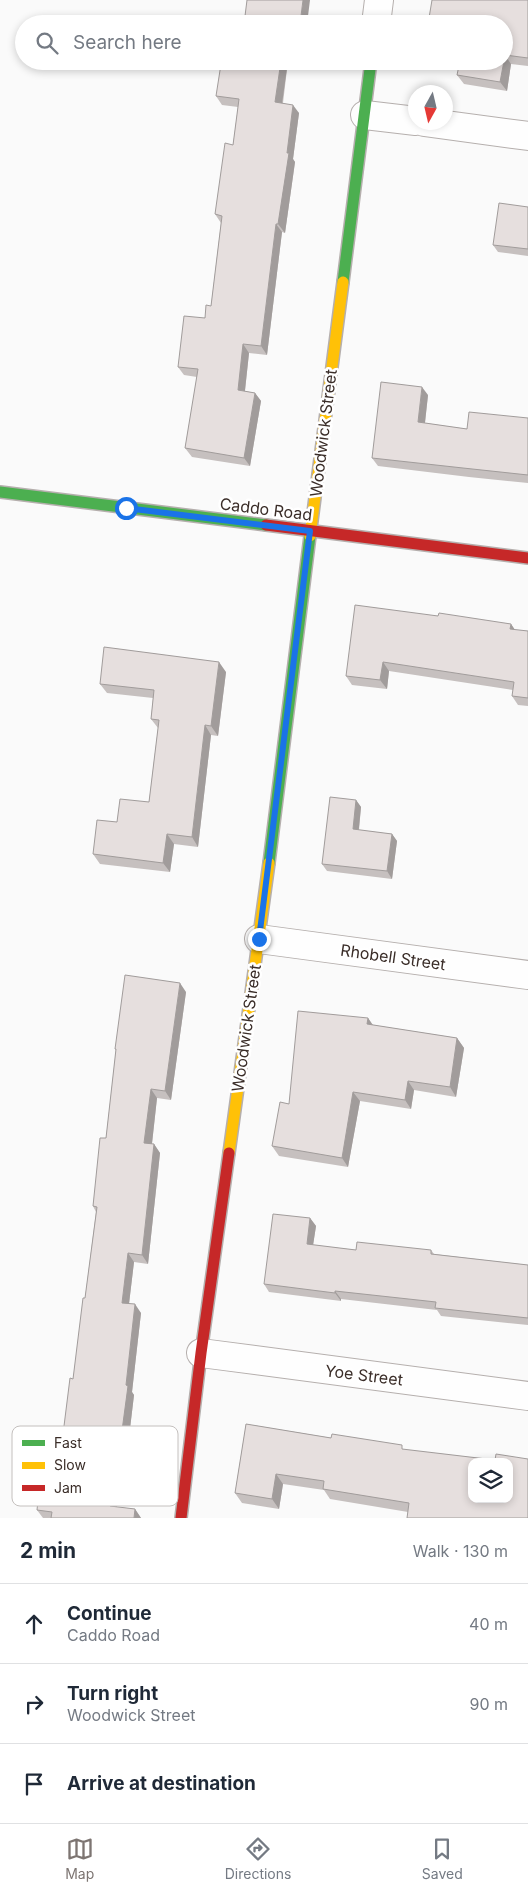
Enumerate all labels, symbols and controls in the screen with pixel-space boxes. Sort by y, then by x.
search box [15,15,513,70]
icon: search [33,29,61,57]
text: Search here [73,31,182,54]
north arrow [408,85,453,130]
street label: Woodwick Street [305,368,341,498]
street label: Caddo Road [219,493,313,525]
route start [115,497,138,520]
route end [248,928,271,951]
street label: Rhobell Street [339,940,447,974]
street label: Woodwick Street [227,963,265,1093]
street label: Yoe Street [324,1360,404,1390]
legend [12,1426,178,1506]
text: Fast [54,1434,82,1451]
text: Slow [54,1456,86,1473]
map controls [468,1458,513,1503]
button: layers [468,1458,513,1503]
text: Jam [54,1479,82,1496]
text: 2 min [20,1538,76,1563]
text: Walk · 130 m [413,1541,508,1561]
text: Continue [67,1602,152,1625]
icon: ahead [20,1610,48,1638]
text: 40 m [469,1614,508,1634]
text: Caddo Road [67,1625,160,1645]
text: Turn right [67,1682,158,1705]
icon: right [20,1690,48,1718]
text: 90 m [469,1694,508,1714]
text: Woodwick Street [67,1705,195,1725]
icon: arrive [20,1770,48,1798]
text: Arrive at destination [67,1772,256,1795]
tab: Map [65,1835,94,1882]
tab: Directions [225,1835,291,1882]
tab: Saved [422,1835,463,1882]

